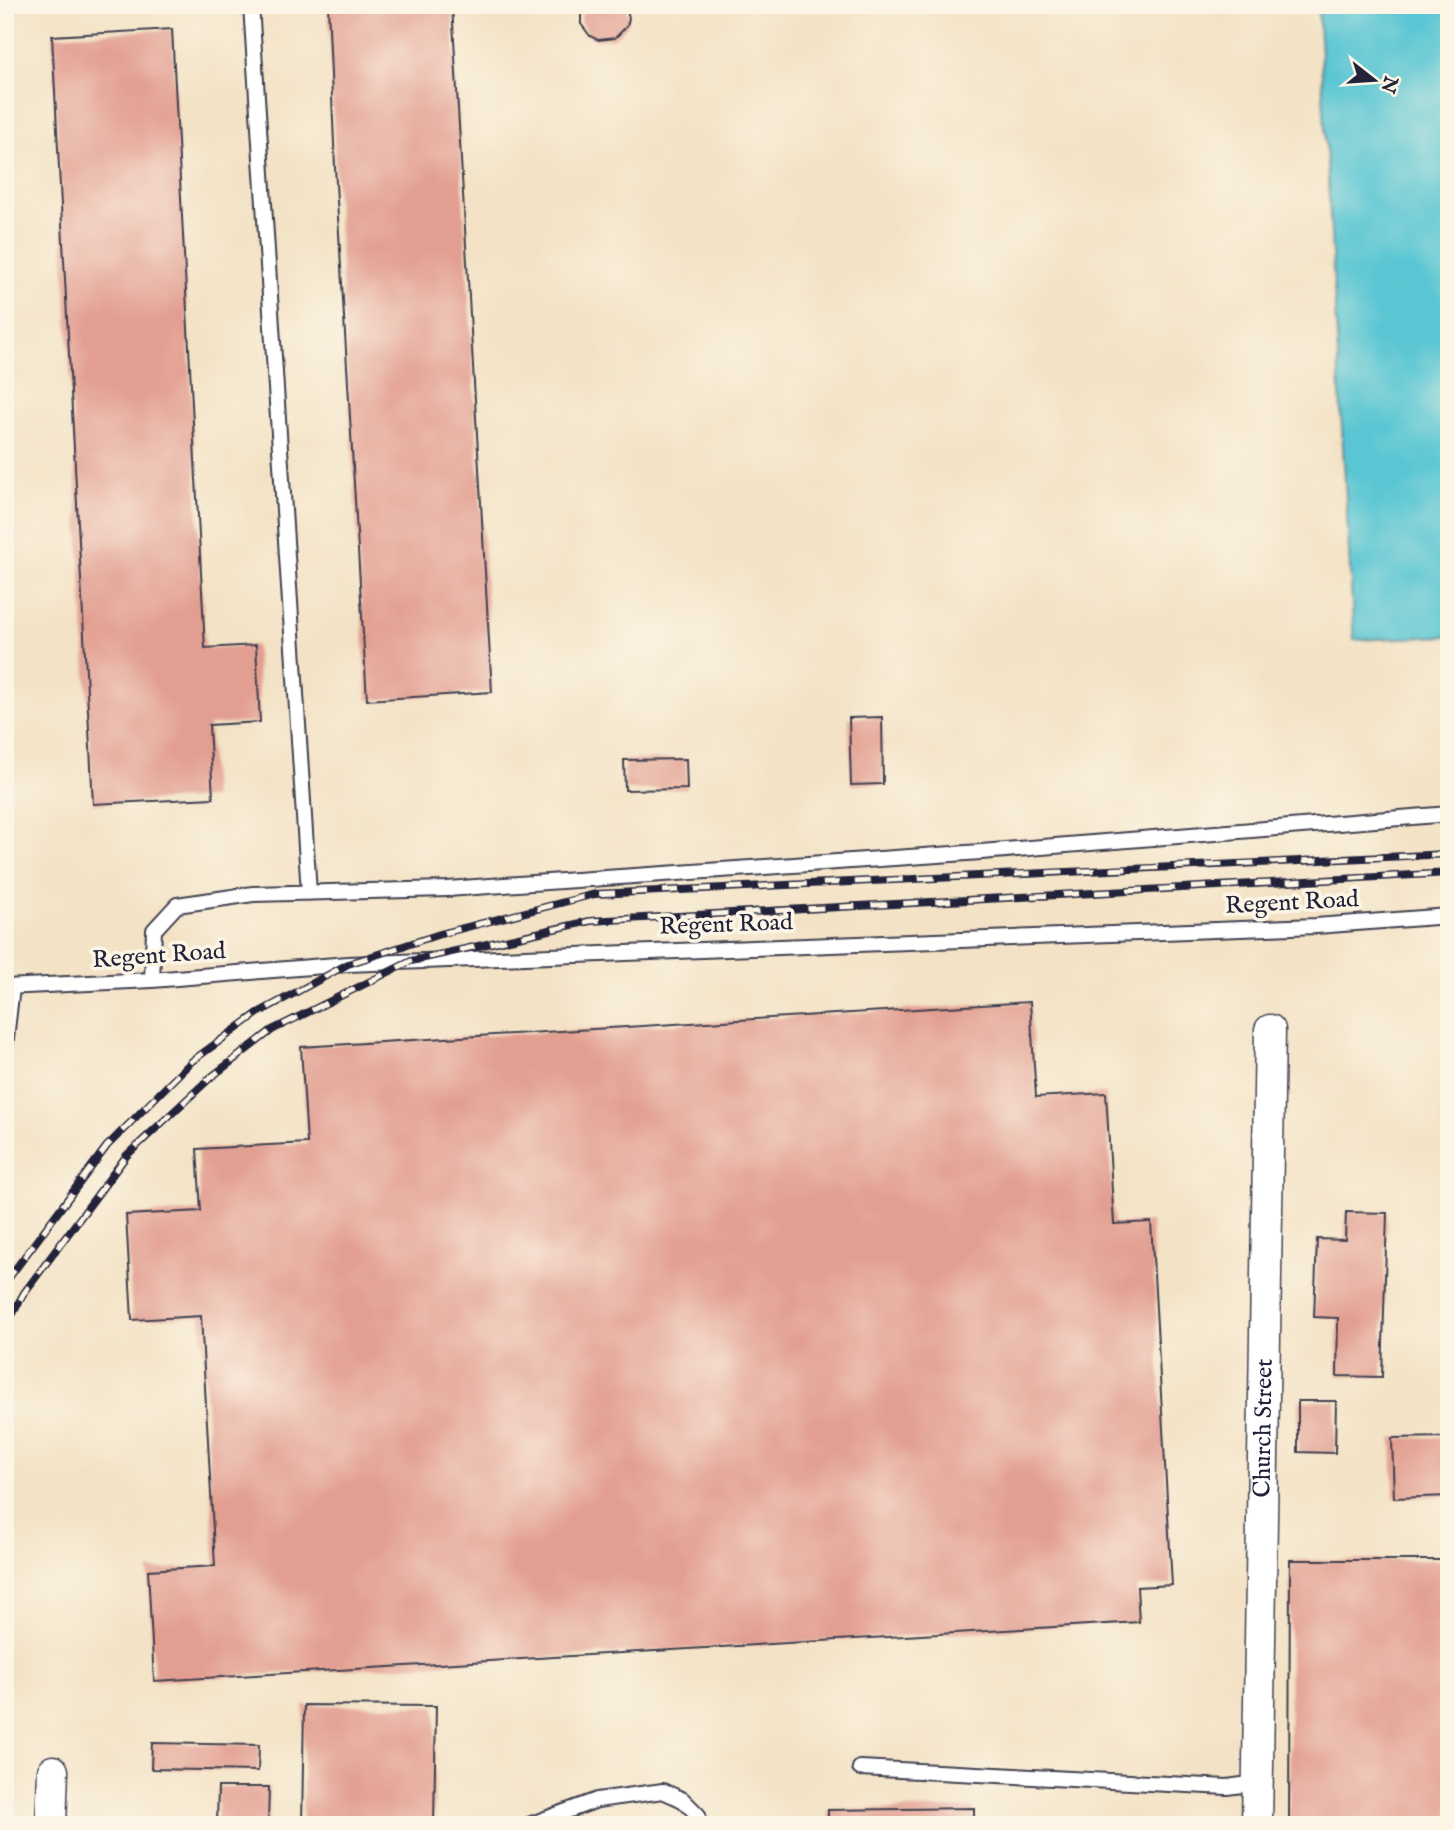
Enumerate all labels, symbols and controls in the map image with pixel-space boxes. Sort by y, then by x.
north arrow [1338,46,1408,116]
text: N [1374,72,1403,96]
street label: Regent Road [1224,884,1360,922]
street label: Regent Road [659,907,794,943]
street label: Regent Road [91,936,227,976]
street label: Church Street [1247,1358,1280,1498]

